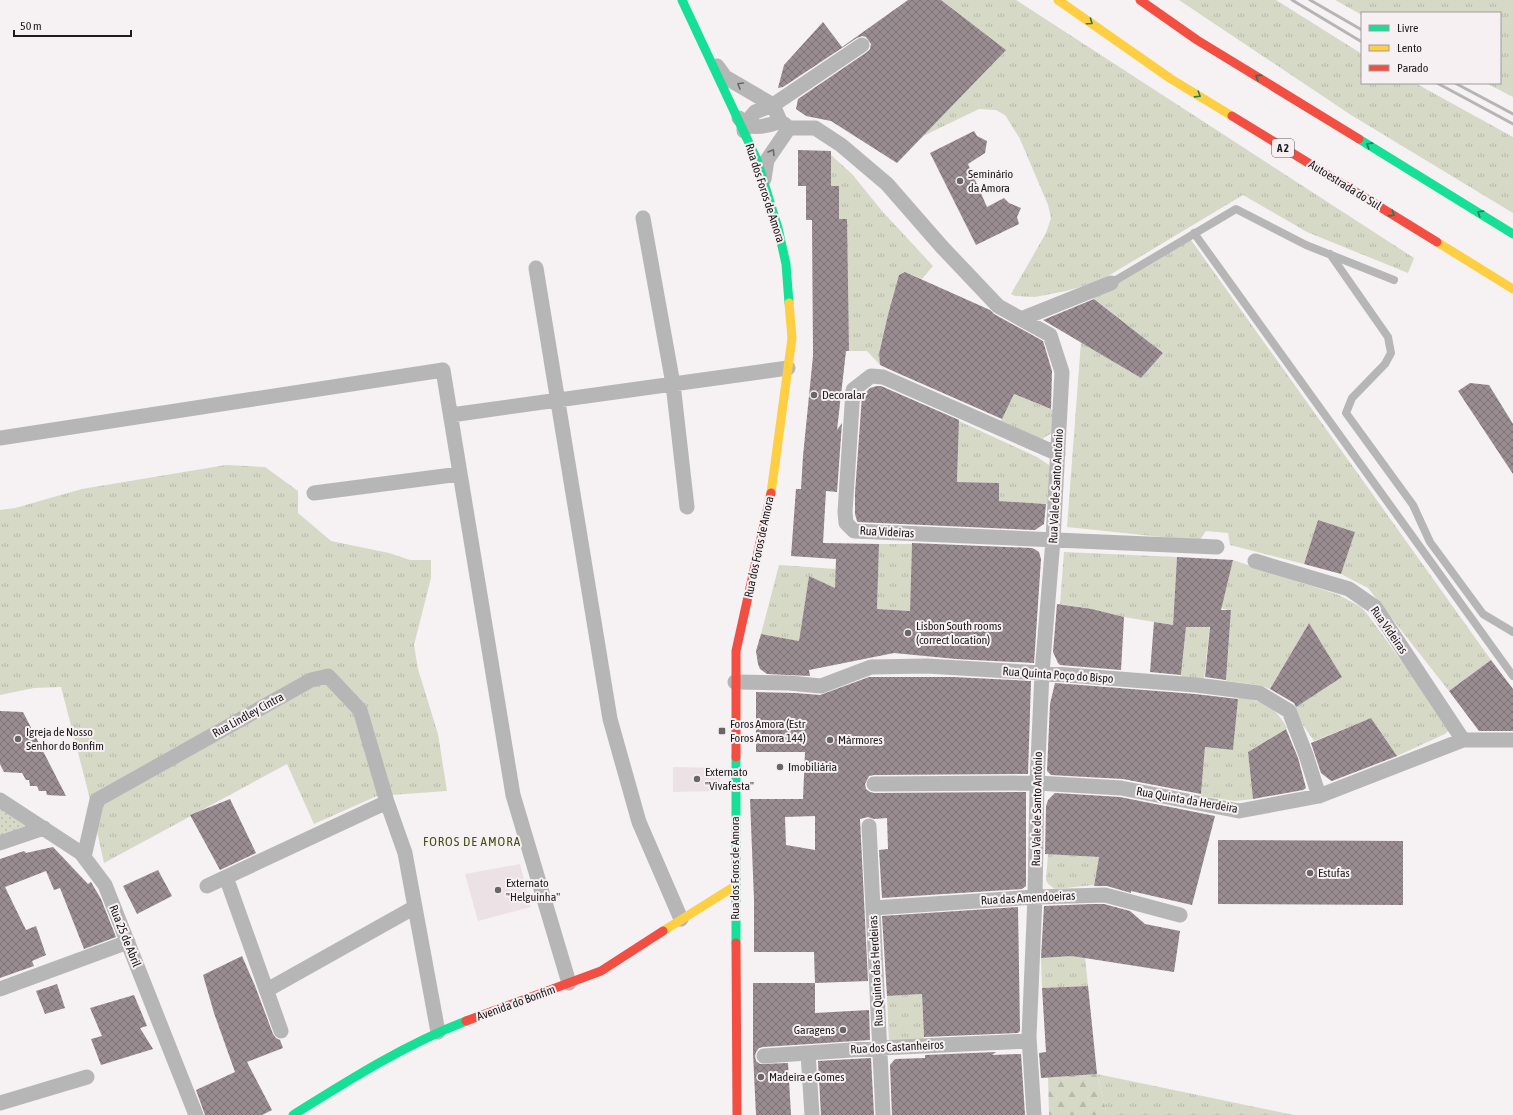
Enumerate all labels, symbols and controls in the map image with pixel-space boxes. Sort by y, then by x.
scale bar [14,12,131,38]
legend [1361,12,1501,84]
one-way arrow [1086,17,1093,25]
text: 50 m [20,19,42,33]
text: Livre [1397,21,1418,35]
text: Lento [1397,41,1422,55]
text: Parado [1397,61,1429,75]
one-way arrow [1255,75,1262,82]
one-way arrow [737,83,744,90]
one-way arrow [1194,90,1201,98]
road number: A 2 [1272,139,1294,157]
street label: Rua dos Foros de Amora [742,142,788,244]
one-way arrow [1366,143,1373,150]
one-way arrow [767,149,775,156]
street label: Autoestrada do Sul [1306,157,1384,213]
place label: Seminário da Amora [968,167,1014,195]
marker: Seminário da Amora [955,176,965,186]
one-way arrow [1388,210,1395,217]
one-way arrow [1477,211,1484,218]
place label: Decoralar [822,388,866,402]
marker: Decoralar [809,390,819,400]
street label: Rua Vale de Santo António [1046,428,1066,544]
street label: Rua dos Foros de Amora [741,495,777,599]
street label: Rua Videiras [859,524,915,540]
street label: Rua Videiras [1368,604,1410,656]
place label: Lisbon South rooms (correct location) [916,619,1002,647]
marker: Lisbon South rooms (correct location) [903,628,913,638]
street label: Rua Quinta Poço do Bispo [1002,664,1114,686]
street label: Rua Lindley Cintra [210,690,286,740]
place label: Foros Amora (Estr Foros Amora 144) [730,717,806,745]
place label: Igreja de Nosso Senhor do Bonfim [26,725,104,753]
marker: Foros Amora (Estr Foros Amora 144) [717,726,727,736]
place label: Mármores [838,733,883,747]
marker: Igreja de Nosso Senhor do Bonfim [13,734,23,744]
marker: Mármores [825,735,835,745]
street label: Rua Vale de Santo António [1029,751,1045,867]
place label: Imobiliária [788,760,837,774]
marker: Imobiliária [775,762,785,772]
place label: Externato "Vivafesta" [705,765,754,793]
marker: Externato "Vivafesta" [692,774,702,784]
street label: Rua Quinta da Herdeira [1135,784,1239,816]
street label: Rua dos Foros de Amora [728,816,742,920]
district label: FOROS DE AMORA [423,834,521,849]
place label: Estufas [1318,866,1350,880]
marker: Estufas [1305,868,1315,878]
place label: Externato "Helguinha" [506,876,560,904]
marker: Externato "Helguinha" [493,885,503,895]
street label: Rua das Amendoeiras [980,889,1076,907]
street label: Rua 25 de Abril [106,903,144,970]
street label: Rua Quinta das Herdeiras [866,915,886,1027]
street label: Avenida do Bonfim [475,982,557,1024]
place label: Garagens [794,1023,835,1037]
marker: Garagens [838,1025,848,1035]
street label: Rua dos Castanheiros [850,1038,944,1056]
place label: Madeira e Gomes [769,1070,844,1084]
marker: Madeira e Gomes [756,1072,766,1082]

